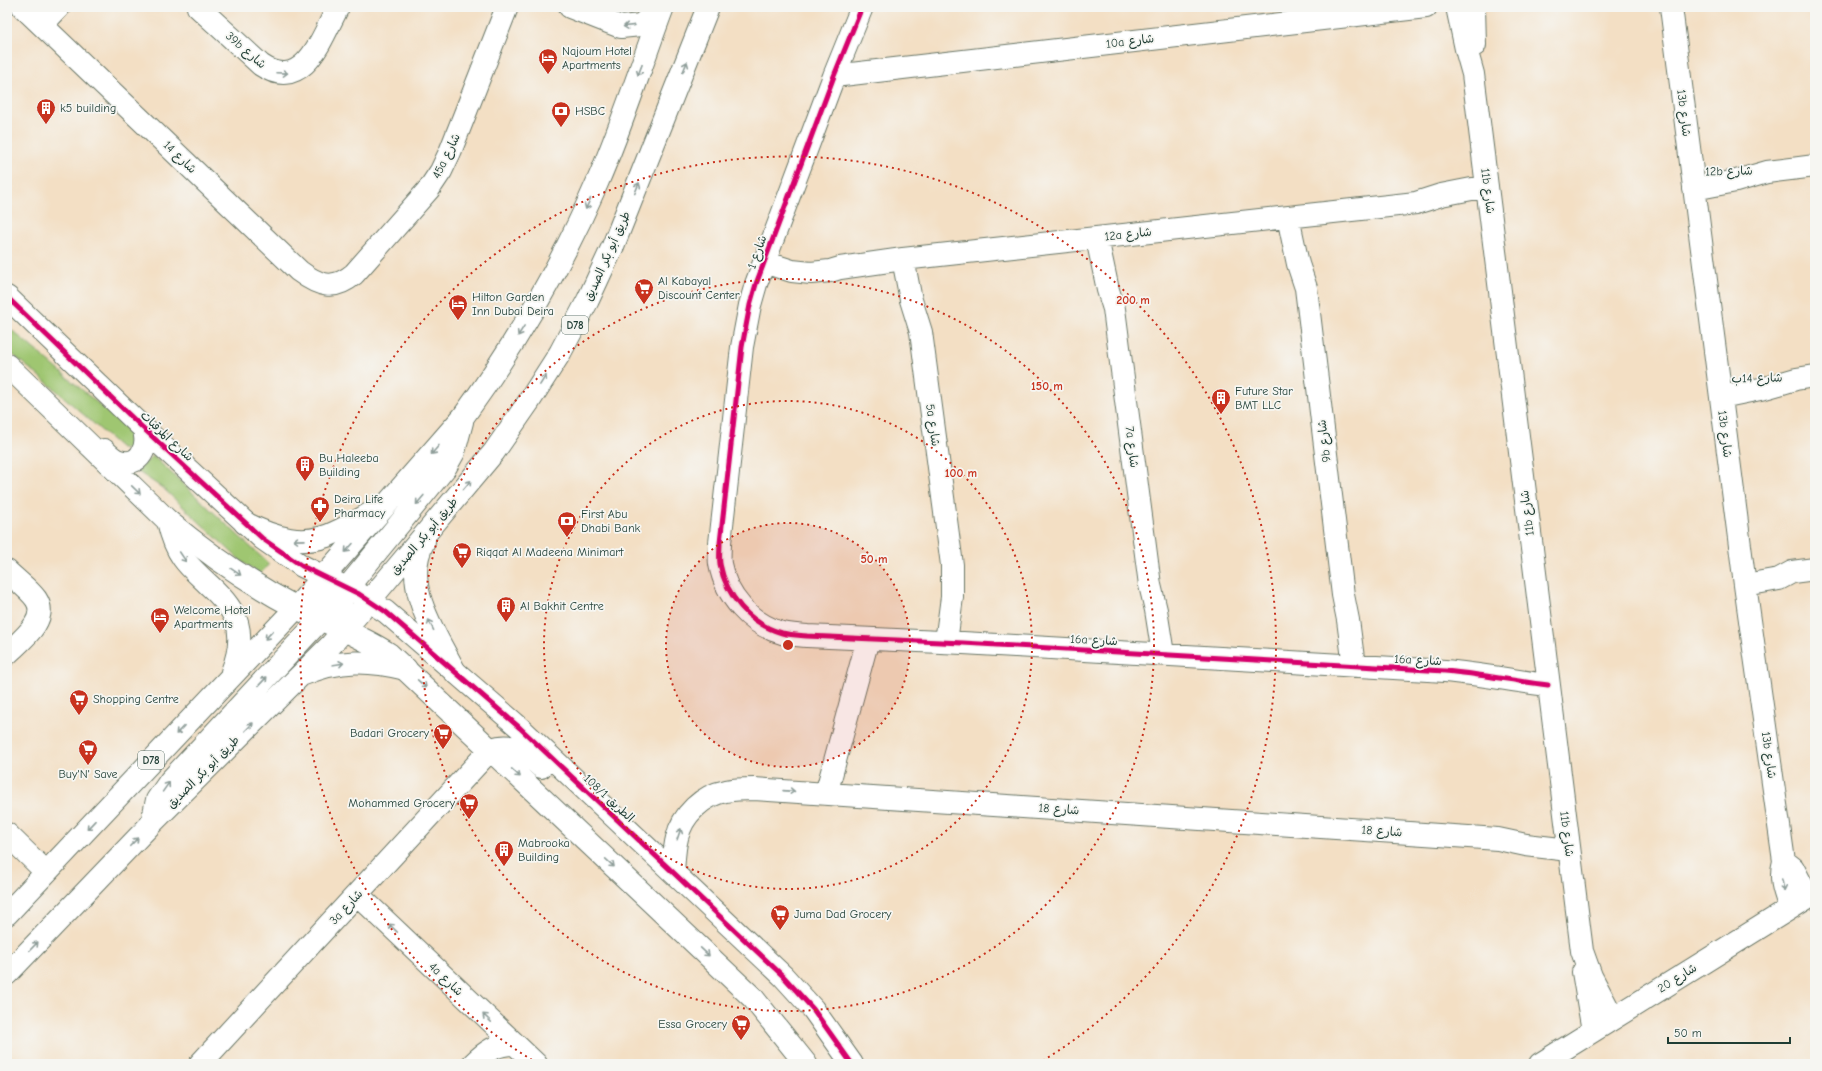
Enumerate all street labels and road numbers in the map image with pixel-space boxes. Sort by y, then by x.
street label: 39b شارع [222,29,269,73]
street label: 10a شارع [1105,31,1155,53]
street label: 13b شارع [1672,89,1694,138]
street label: 45a شارع [429,131,465,182]
street label: شارع 14 [159,138,199,178]
street label: 12b شارع [1705,164,1753,180]
street label: 11b شارع [1476,167,1498,215]
street label: طريق أبو بكر الصديق [581,209,634,303]
street label: 12a شارع [1104,225,1152,245]
street label: شارع 1 [744,233,771,271]
road number: D78 [562,316,588,334]
street label: شارع 14ب [1731,371,1783,387]
street label: 5a شارع [921,403,943,447]
street label: شارع المرقبات [136,408,196,465]
street label: 13b شارع [1713,410,1735,459]
street label: 9b شارع [1314,419,1336,463]
street label: 7a شارع [1121,425,1141,469]
street label: 11b شارع [1517,489,1539,537]
street label: طريق أبو بكر الصديق [388,494,461,578]
street label: 16a شارع [1070,632,1118,650]
street label: 16a شارع [1394,652,1442,670]
street label: 13b شارع [1757,731,1779,780]
street label: طريق أبو بكر الصديق [164,733,243,812]
road number: D78 [138,751,164,769]
street label: 108/1 الطريق [581,771,637,825]
street label: شارع 18 [1038,801,1080,819]
street label: 11b شارع [1555,810,1577,858]
street label: شارع 18 [1361,823,1403,841]
street label: 3a شارع [326,887,367,929]
street label: 4a شارع [425,959,466,1000]
street label: شارع 20 [1655,961,1700,997]

